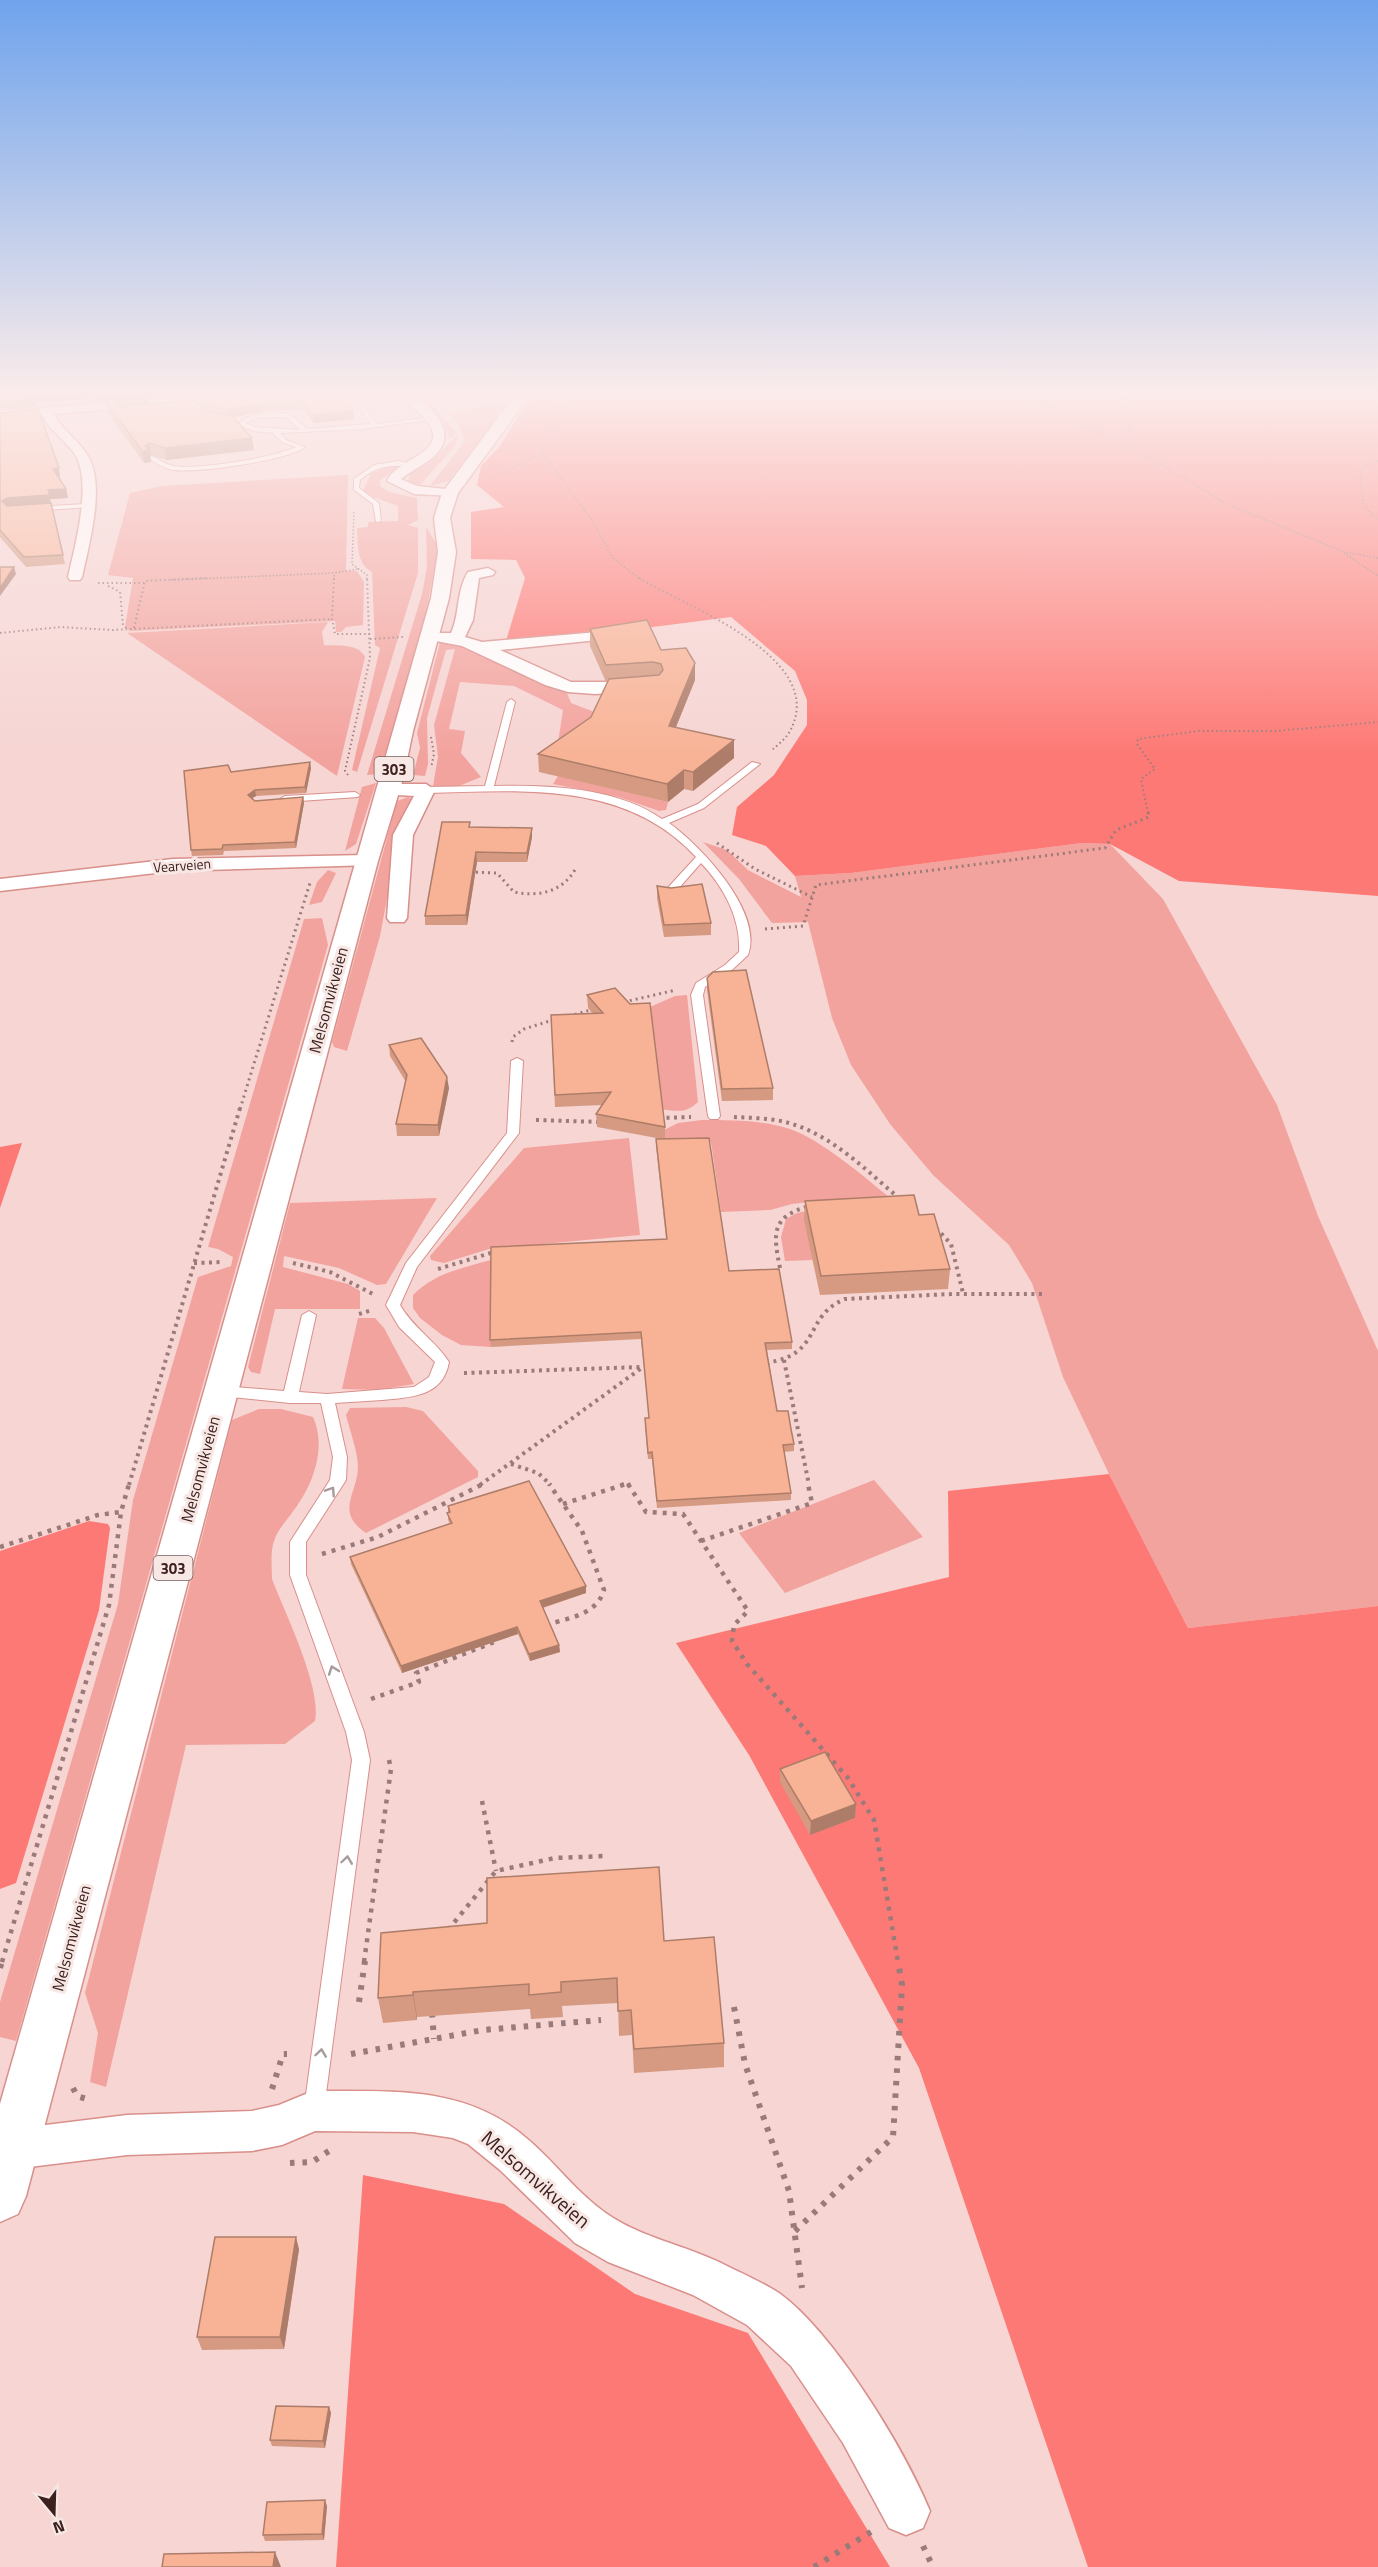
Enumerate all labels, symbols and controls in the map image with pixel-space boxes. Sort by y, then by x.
road number: 303 [374,757,414,781]
street label: Vearveien [152,853,212,877]
street label: Melsomvikveien [302,944,354,1056]
street label: Melsomvikveien [174,1413,226,1525]
one-way arrow [323,1487,335,1497]
road number: 303 [154,1556,192,1580]
one-way arrow [328,1665,340,1676]
one-way arrow [341,1855,353,1864]
street label: Melsomvikveien [45,1882,97,1994]
one-way arrow [314,2049,327,2058]
street label: Melsomvikveien [474,2123,598,2235]
north arrow [24,2483,84,2543]
text: N [50,2514,68,2540]

